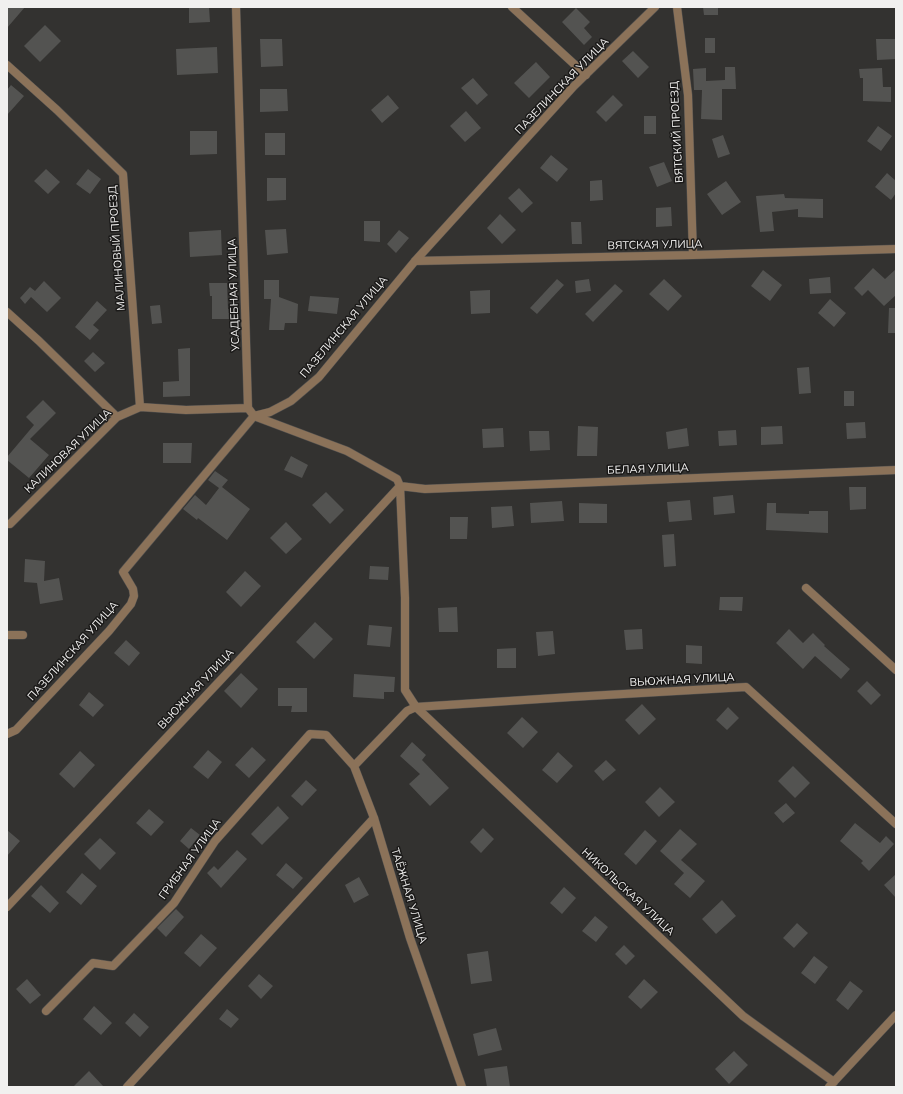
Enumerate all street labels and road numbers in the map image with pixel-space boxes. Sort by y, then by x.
street label: ПАЗЕЛИНСКАЯ УЛИЦА [512,35,612,137]
street label: ВЯТСКИЙ ПРОЕЗД [668,81,686,183]
street label: МАЛИНОВЫЙ ПРОЕЗД [106,185,128,311]
street label: УСАДЕБНАЯ УЛИЦА [225,238,243,352]
street label: ВЯТСКАЯ УЛИЦА [607,238,703,252]
street label: ПАЗЕЛИНСКАЯ УЛИЦА [297,273,391,381]
street label: КАЛИНОВАЯ УЛИЦА [22,406,114,496]
street label: БЕЛАЯ УЛИЦА [607,461,689,477]
street label: ПАЗЕЛИНСКАЯ УЛИЦА [25,599,121,703]
street label: ВЬЮЖНАЯ УЛИЦА [155,646,237,732]
street label: ВЬЮЖНАЯ УЛИЦА [629,671,735,689]
street label: ГРИБНАЯ УЛИЦА [156,816,224,902]
street label: НИКОЛЬСКАЯ УЛИЦА [579,846,677,938]
street label: ТАЁЖНАЯ УЛИЦА [388,847,430,945]

